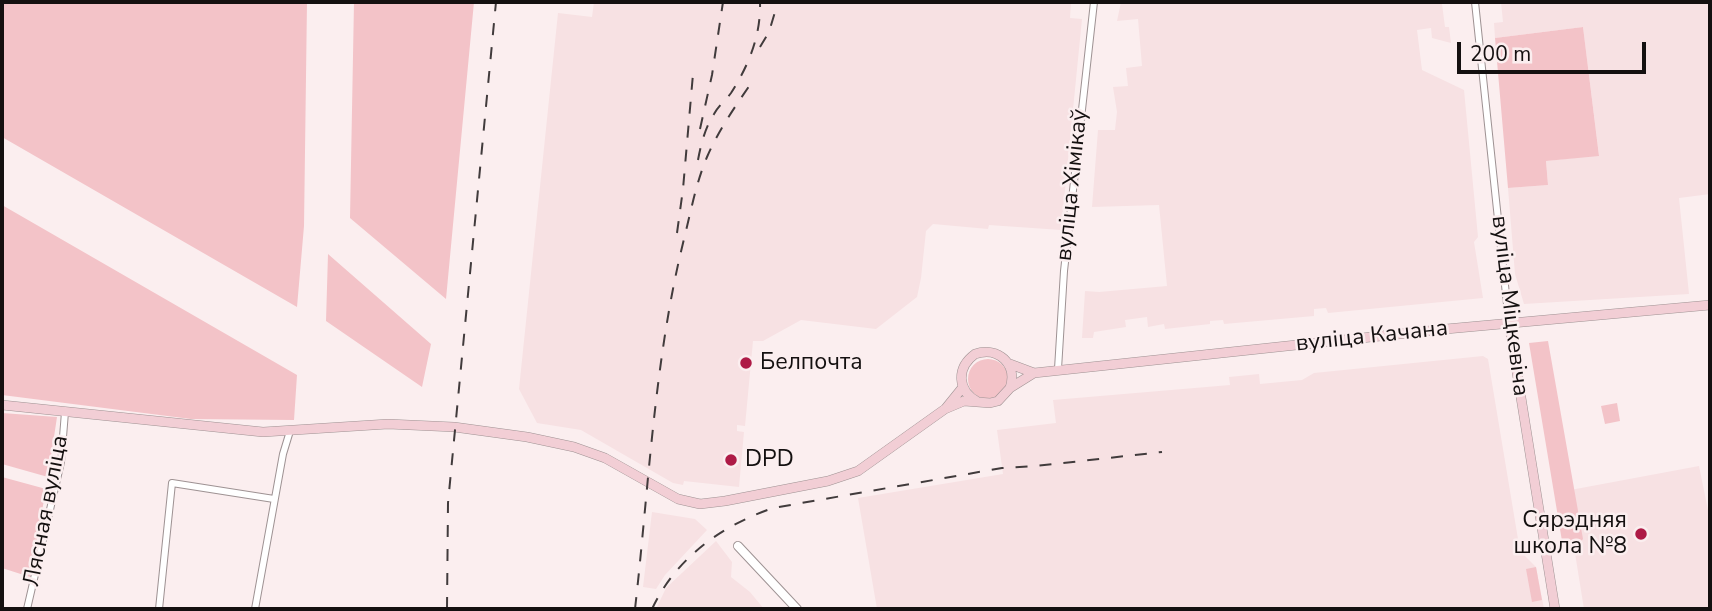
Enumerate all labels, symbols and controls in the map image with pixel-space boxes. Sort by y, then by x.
scale bar [1460,28,1649,72]
text: 200 m [1470,40,1531,68]
street label: вуліца Хімікаў [1051,108,1095,262]
street label: вуліца Міцкевіча [1484,214,1534,398]
street label: вуліца Качана [1295,315,1449,359]
place label: Белпочта [760,349,863,377]
marker: Белпочта [738,355,754,371]
street label: Лясная вуліца [19,433,75,589]
place label: DPD [745,446,794,474]
marker: DPD [723,452,739,468]
place label: Сярэдняя школа №8 [1514,507,1627,561]
marker: Сярэдняя школа №8 [1633,526,1649,542]

